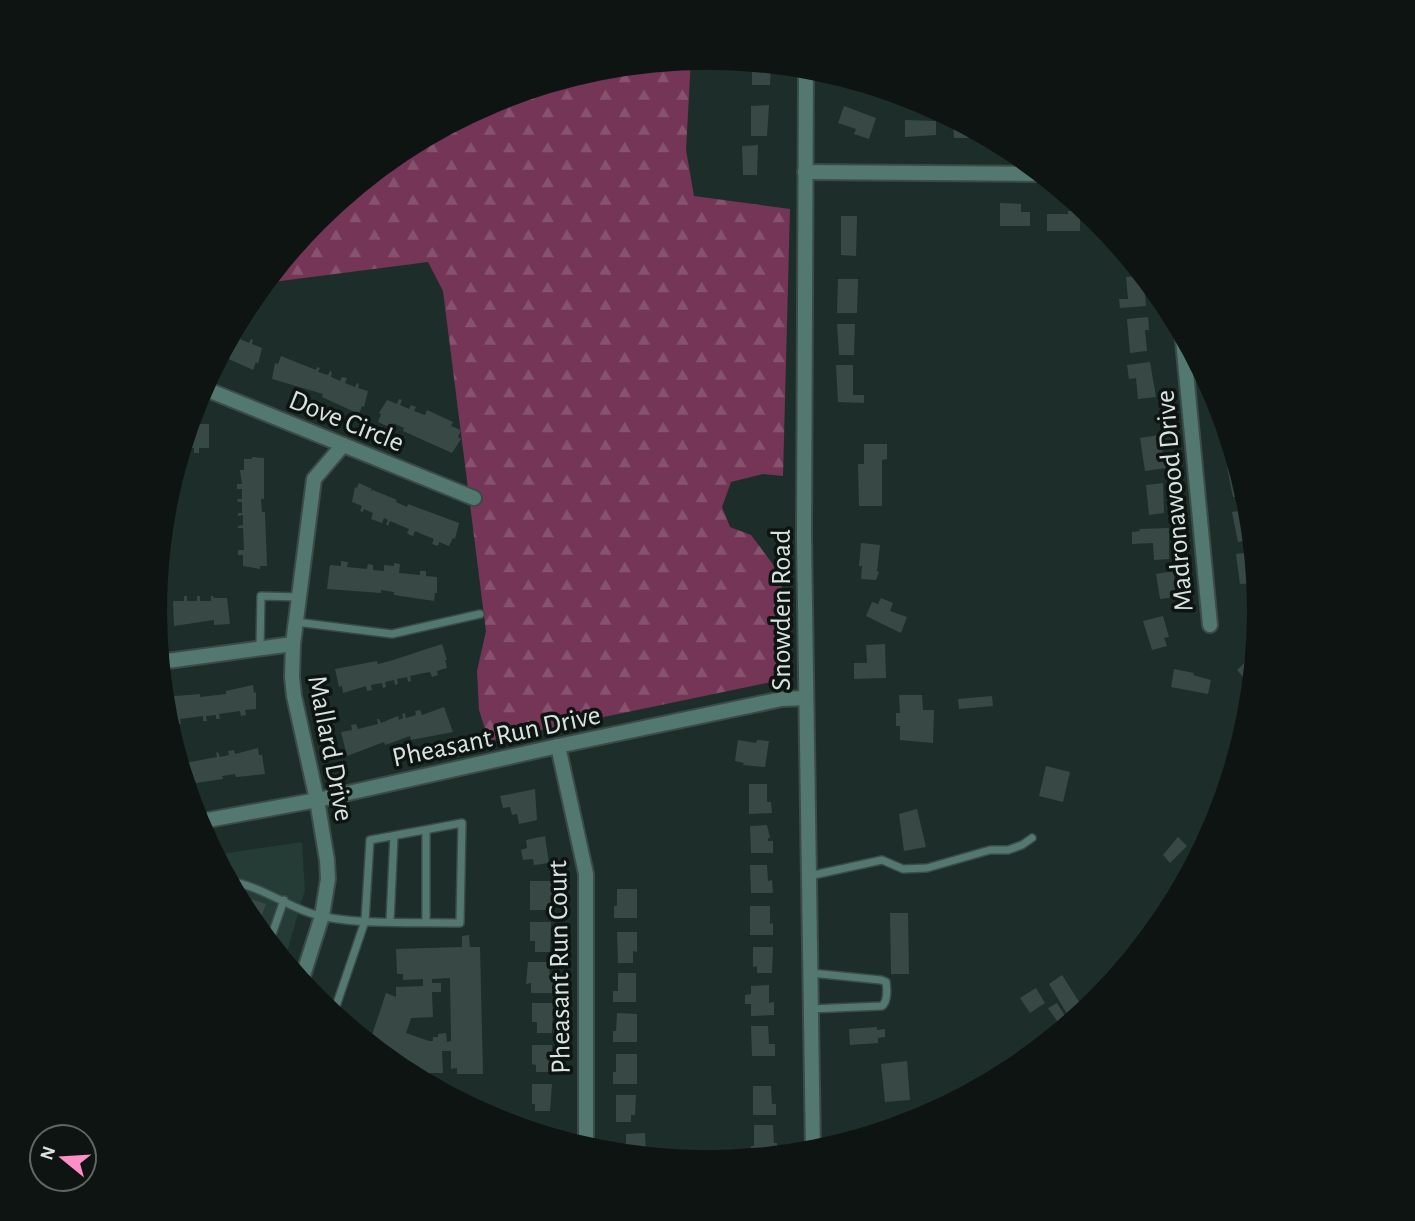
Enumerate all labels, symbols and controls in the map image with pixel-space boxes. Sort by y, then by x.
street label: Dove Circle [285,386,408,458]
street label: Madronawood Drive [1151,389,1199,613]
street label: Snowden Road [768,529,796,691]
street label: Mallard Drive [302,673,358,824]
street label: Pheasant Run Drive [390,701,603,773]
street label: Pheasant Run Court [544,860,576,1074]
north arrow [28,1123,98,1193]
text: N [37,1144,59,1162]

